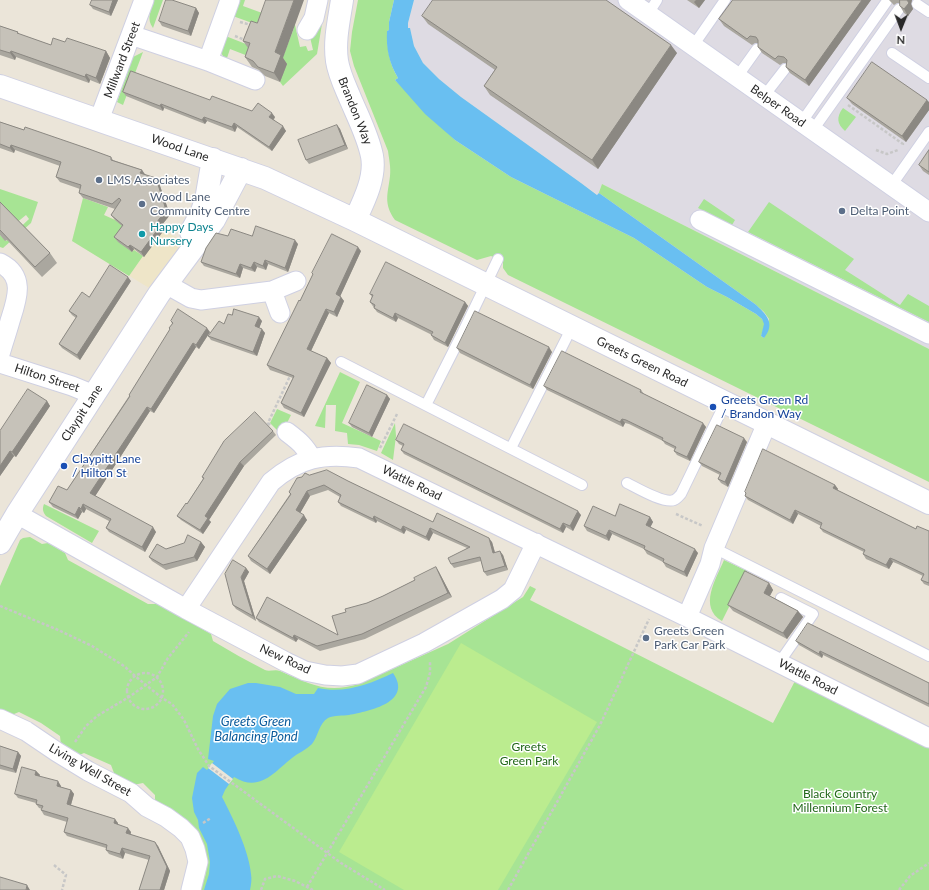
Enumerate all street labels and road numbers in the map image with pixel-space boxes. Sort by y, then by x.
street label: Millward Street [101,20,143,100]
street label: Brandon Way [335,75,375,147]
street label: Belper Road [748,82,808,130]
street label: Wood Lane [149,131,211,165]
street label: Greets Green Road [594,334,690,390]
street label: Hilton Street [13,361,81,395]
street label: Claypit Lane [58,382,106,444]
street label: Wattle Road [380,462,444,504]
street label: New Road [257,641,313,677]
street label: Wattle Road [776,656,840,698]
street label: Living Well Street [46,741,134,799]

